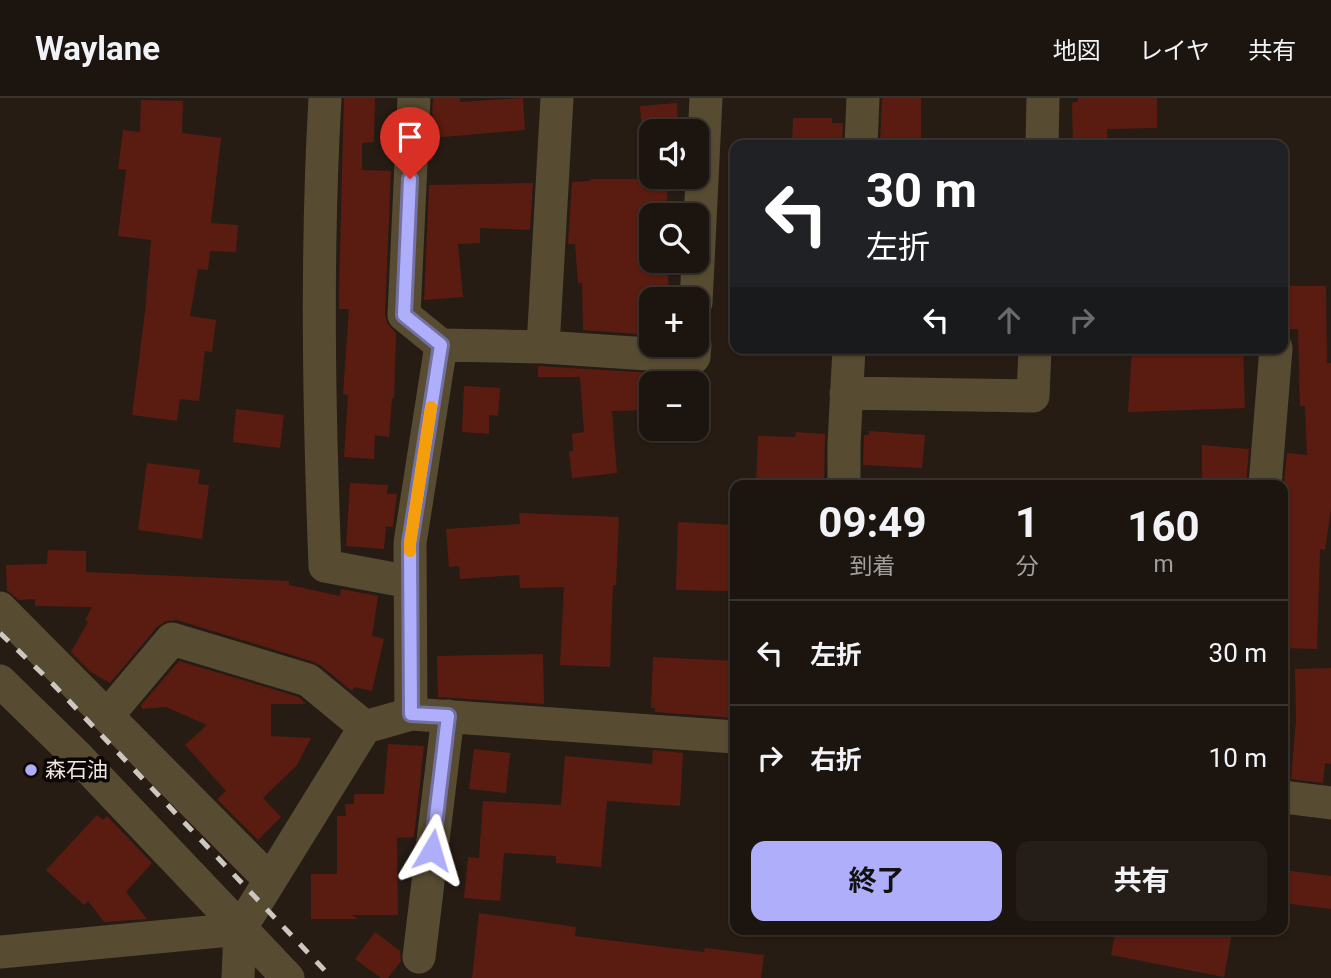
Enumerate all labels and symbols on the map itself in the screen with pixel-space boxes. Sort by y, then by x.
pin [380,107,440,179]
place label: 森石油 [45,758,108,782]
marker: 森石油 [23,762,39,778]
position arrow [395,813,469,887]

